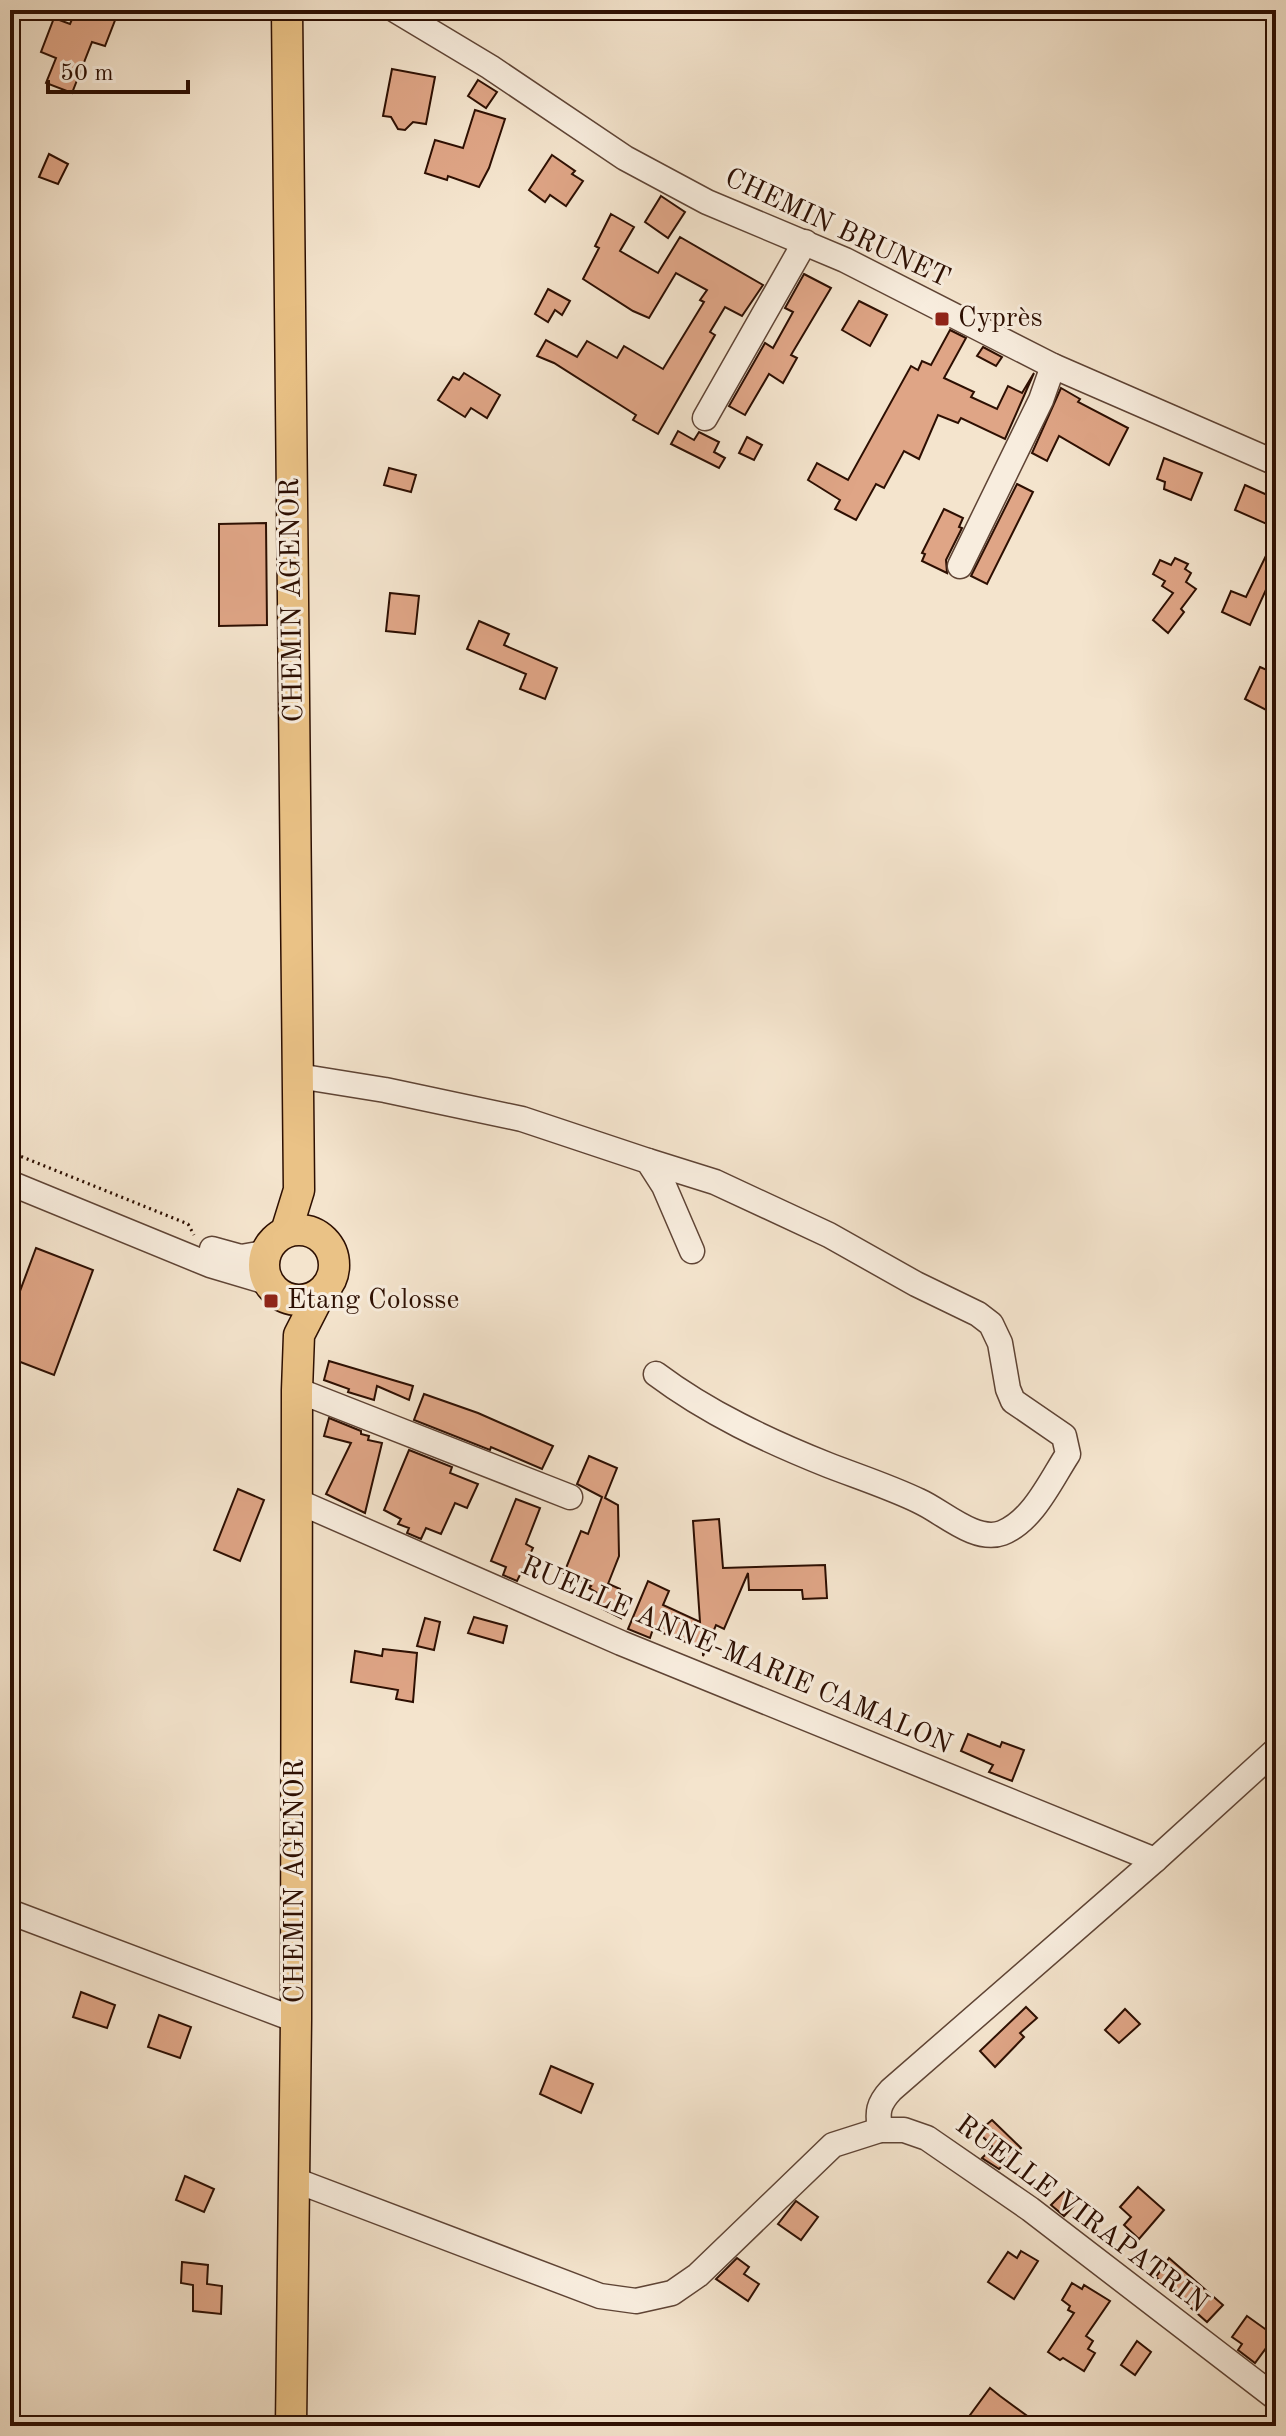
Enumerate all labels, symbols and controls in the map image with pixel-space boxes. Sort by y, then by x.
scale bar [48,44,188,94]
text: 50 m [60,62,114,86]
street label: CHEMIN BRUNET [720,165,954,293]
place label: Cyprès [958,305,1043,333]
marker: Cyprès [933,310,951,328]
street label: CHEMIN AGENOR [277,477,309,723]
place label: Etang Colosse [287,1287,459,1315]
marker: Etang Colosse [262,1292,280,1310]
street label: RUELLE ANNE-MARIE CAMALON [516,1552,956,1760]
street label: CHEMIN AGENOR [282,1759,310,2003]
street label: RUELLE VIRAPATRIN [950,2111,1212,2319]

